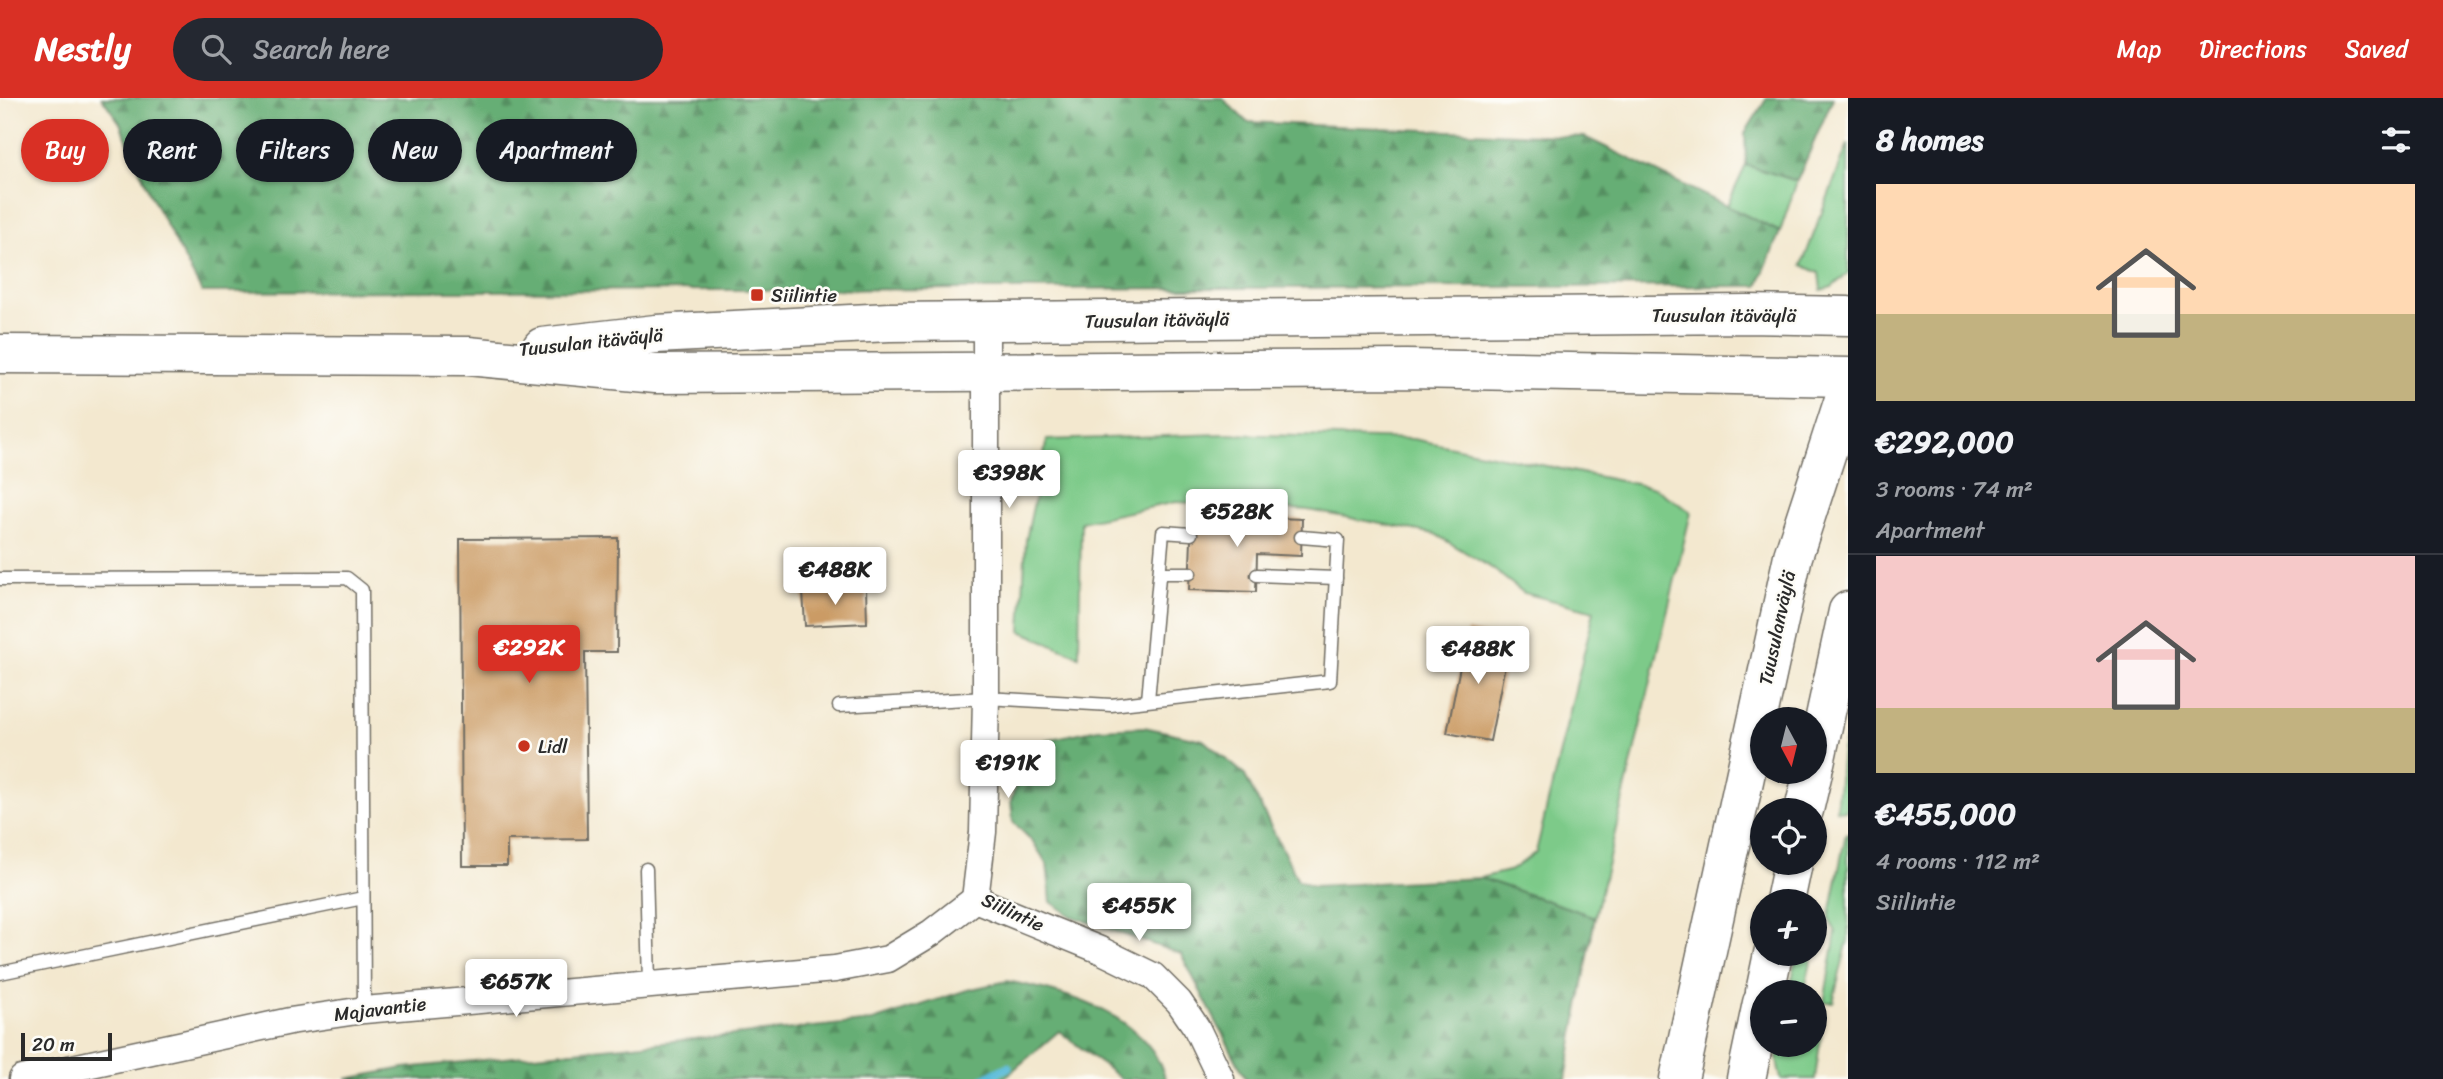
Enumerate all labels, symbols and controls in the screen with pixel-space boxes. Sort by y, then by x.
search box [173,18,663,81]
text: Nestly [35,20,131,78]
text: Search here [253,26,390,72]
text: Map [2117,28,2161,70]
text: Directions [2199,28,2307,70]
text: Saved [2345,28,2408,70]
icon: search [197,30,235,68]
text: 8 homes [1876,113,1984,167]
chip: Buy [21,119,109,182]
chip: Rent [123,119,222,182]
chip: Filters [236,119,354,182]
chip: New [368,119,462,182]
chip: Apartment [476,119,637,182]
icon: filters [2377,121,2415,159]
icon: home [2083,230,2209,356]
place label: Siilintie [771,279,837,312]
marker: Siilintie [749,287,765,303]
street label: Tuusulan itäväylä [1652,299,1798,332]
street label: Tuusulan itäväylä [1084,302,1231,338]
street label: Tuusulan itäväylä [517,318,666,366]
text: €292,000 [1876,415,2014,469]
pin: €398K [960,450,1058,510]
text: €398K [974,452,1044,493]
text: 3 rooms · 74 m² [1876,469,2033,510]
pin: €528K [1188,490,1286,549]
text: €528K [1202,491,1272,532]
text: Apartment [1876,510,1985,551]
pin: €488K [786,547,884,607]
text: €488K [799,549,871,590]
street label: Tuusulanväylä [1749,566,1806,688]
icon: home [2083,602,2209,728]
pin: €292K [480,626,578,685]
pin: €488K [1429,626,1527,686]
text: €292K [494,627,564,668]
text: €488K [1442,628,1514,669]
north arrow [1750,707,1827,784]
map controls [1750,707,1827,1057]
place label: Lidl [538,730,568,763]
marker: Lidl [516,738,532,754]
pin: €191K [959,740,1057,800]
text: €191K [976,742,1040,783]
text: €455,000 [1876,787,2016,841]
button: locate [1750,798,1827,875]
text: 4 rooms · 112 m² [1876,841,2040,882]
text: Siilintie [1876,882,1956,923]
street label: Siilintie [976,883,1050,941]
pin: €455K [1090,884,1188,943]
text: €455K [1103,885,1175,926]
button: + [1750,889,1827,966]
pin: €657K [467,960,565,1019]
text: €657K [481,961,551,1002]
button: − [1750,980,1827,1057]
street label: Majavantie [332,987,428,1031]
text: 20 m [32,1028,75,1061]
scale bar [21,1030,112,1062]

